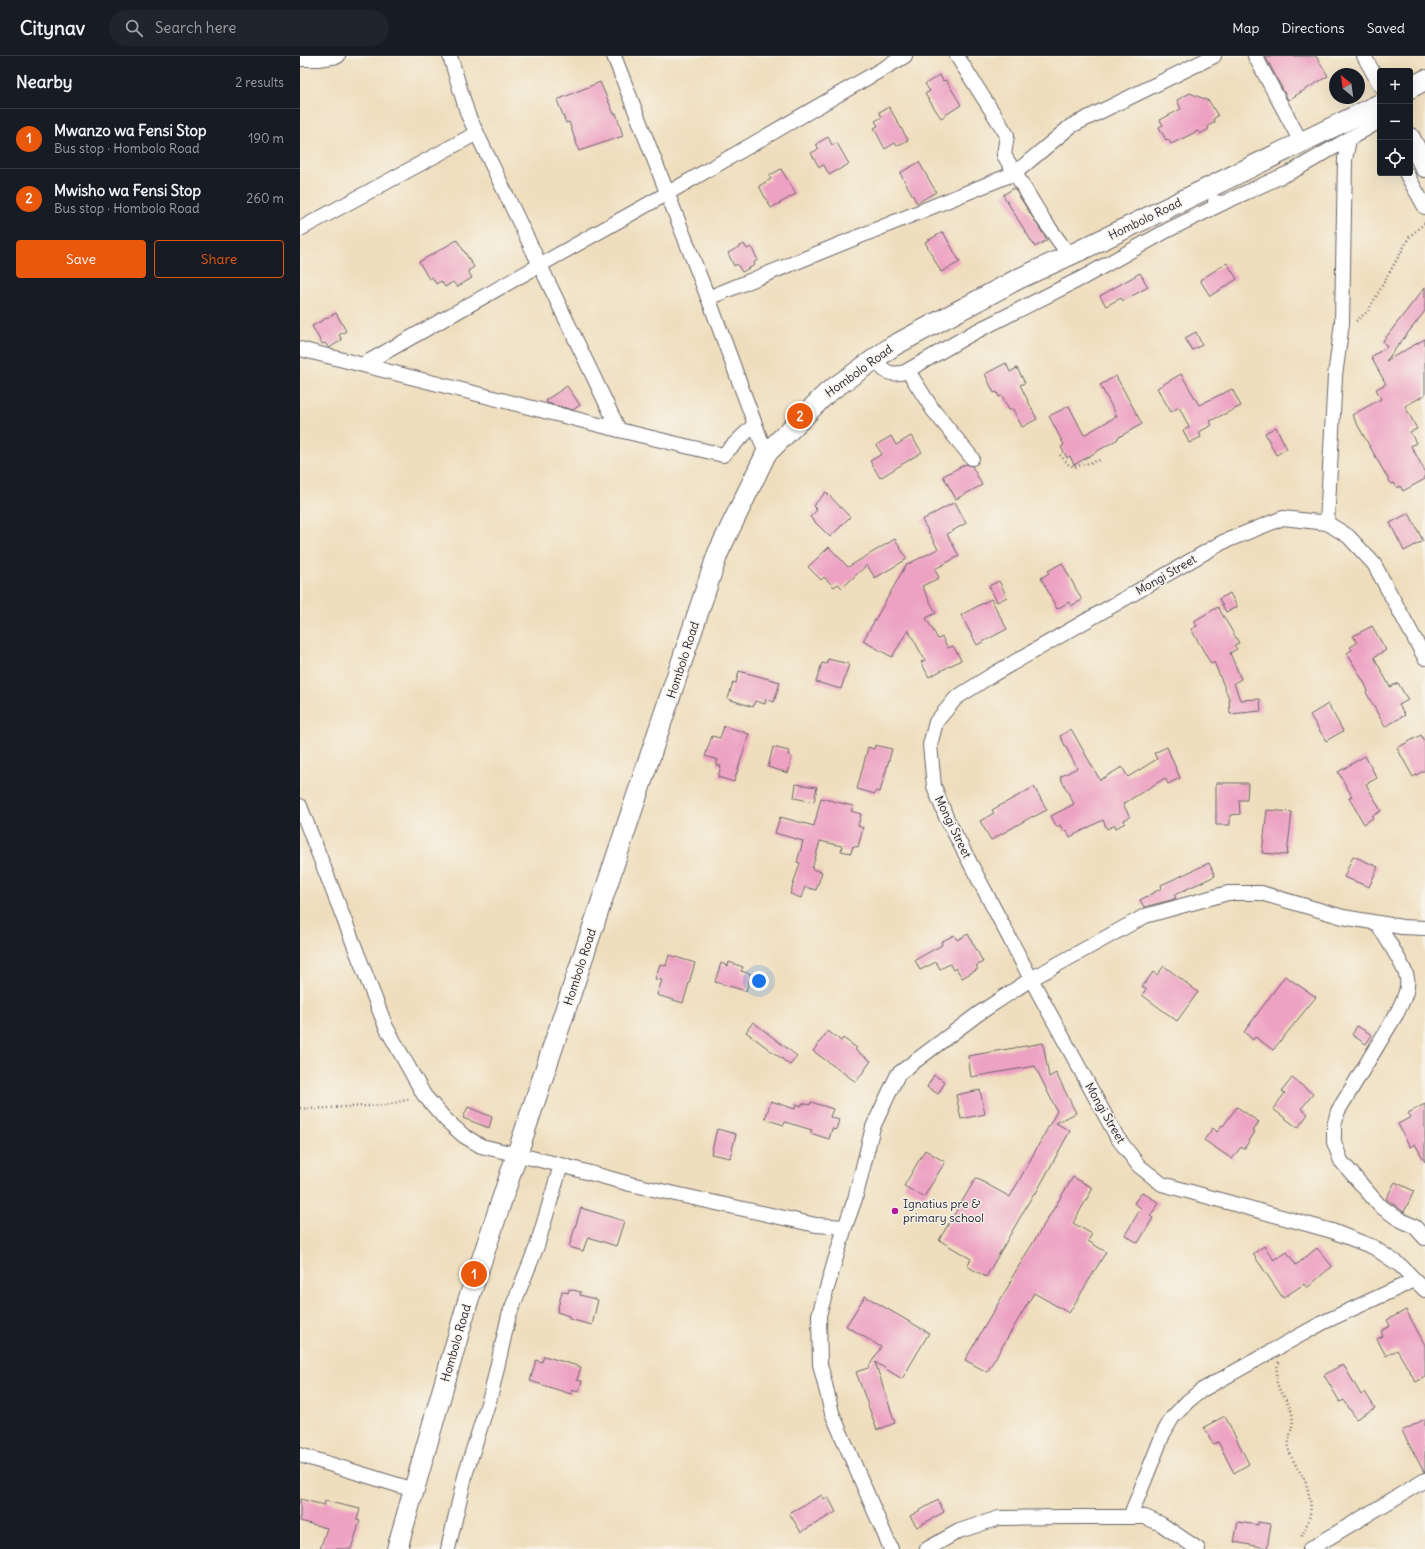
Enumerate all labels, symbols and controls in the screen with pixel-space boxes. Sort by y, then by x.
search box [109,10,389,46]
text: Citynav [20,16,85,40]
icon: search [123,17,145,39]
text: Search here [155,18,236,37]
text: Map [1232,19,1259,37]
text: Directions [1281,19,1345,37]
text: Saved [1367,19,1405,37]
north arrow [1329,68,1365,104]
map controls [1377,68,1413,176]
button: + [1377,68,1413,104]
text: Nearby [16,71,72,93]
text: 2 results [235,74,284,91]
button: − [1377,104,1413,140]
text: Mwanzo wa Fensi Stop [54,121,206,140]
text: 1 [26,130,32,147]
text: 190 m [248,130,284,147]
text: Bus stop · Hombolo Road [54,140,200,157]
button: locate [1377,140,1413,176]
text: Mwisho wa Fensi Stop [54,181,201,200]
text: 2 [25,190,33,207]
text: 260 m [246,190,284,207]
street label: Hombolo Road [1106,194,1184,243]
text: Bus stop · Hombolo Road [54,200,200,217]
button: Save [16,240,146,278]
button: Share [154,240,284,278]
street label: Hombolo Road [822,341,895,400]
pin: 2 [787,401,813,431]
street label: Mongi Street [1133,551,1199,598]
street label: Hombolo Road [663,620,702,700]
street label: Mongi Street [932,793,975,860]
street label: Hombolo Road [560,927,599,1007]
your location [749,971,769,991]
street label: Mongi Street [1082,1080,1129,1146]
place label: Ignatius pre & primary school [903,1196,984,1225]
marker: Ignatius pre & primary school [890,1206,900,1216]
pin: 1 [461,1259,487,1289]
street label: Hombolo Road [437,1302,474,1383]

